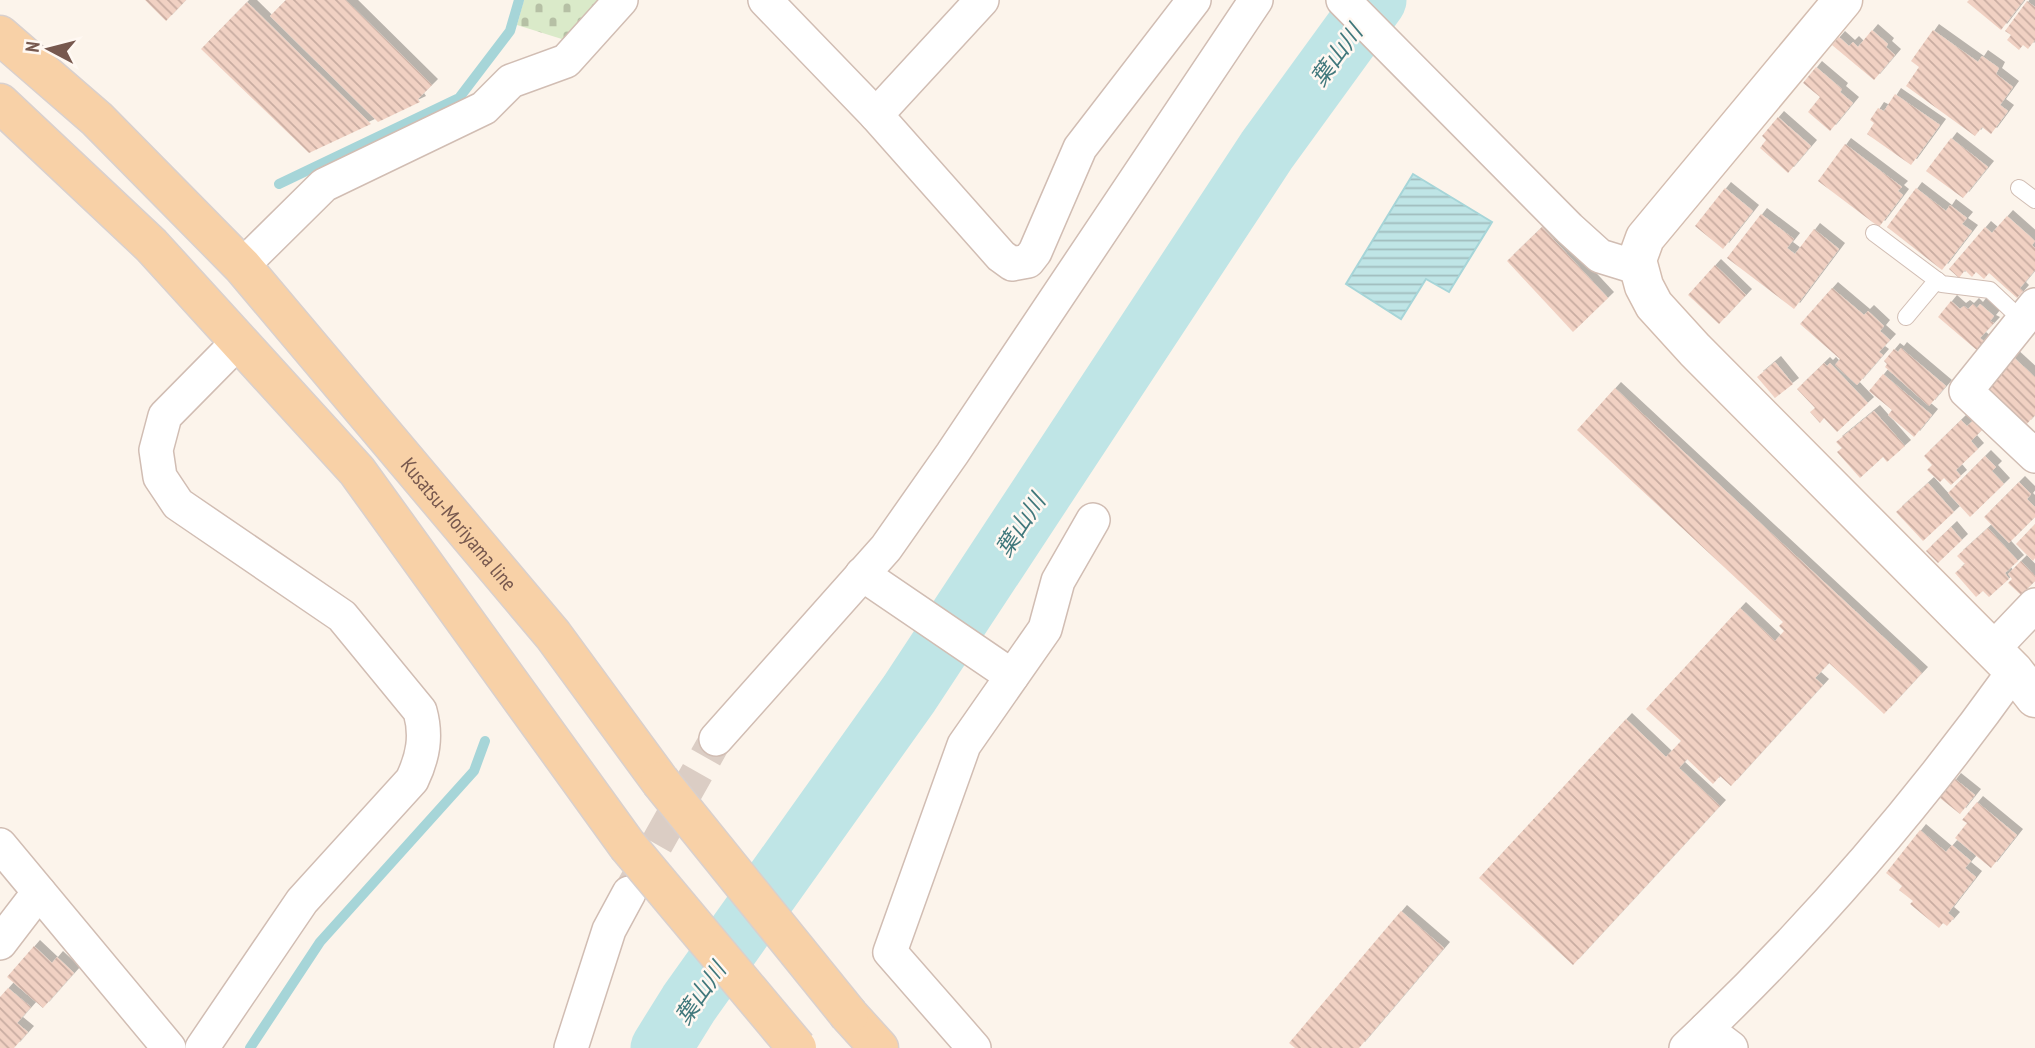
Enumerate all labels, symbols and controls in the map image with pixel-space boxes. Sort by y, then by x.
north arrow [14,14,84,84]
water label: 葉山川 [1304,16,1370,91]
text: N [20,40,45,53]
street label: Kusatsu-Moriyama line [396,452,523,596]
water label: 葉山川 [989,486,1053,562]
water label: 葉山川 [668,954,733,1030]

